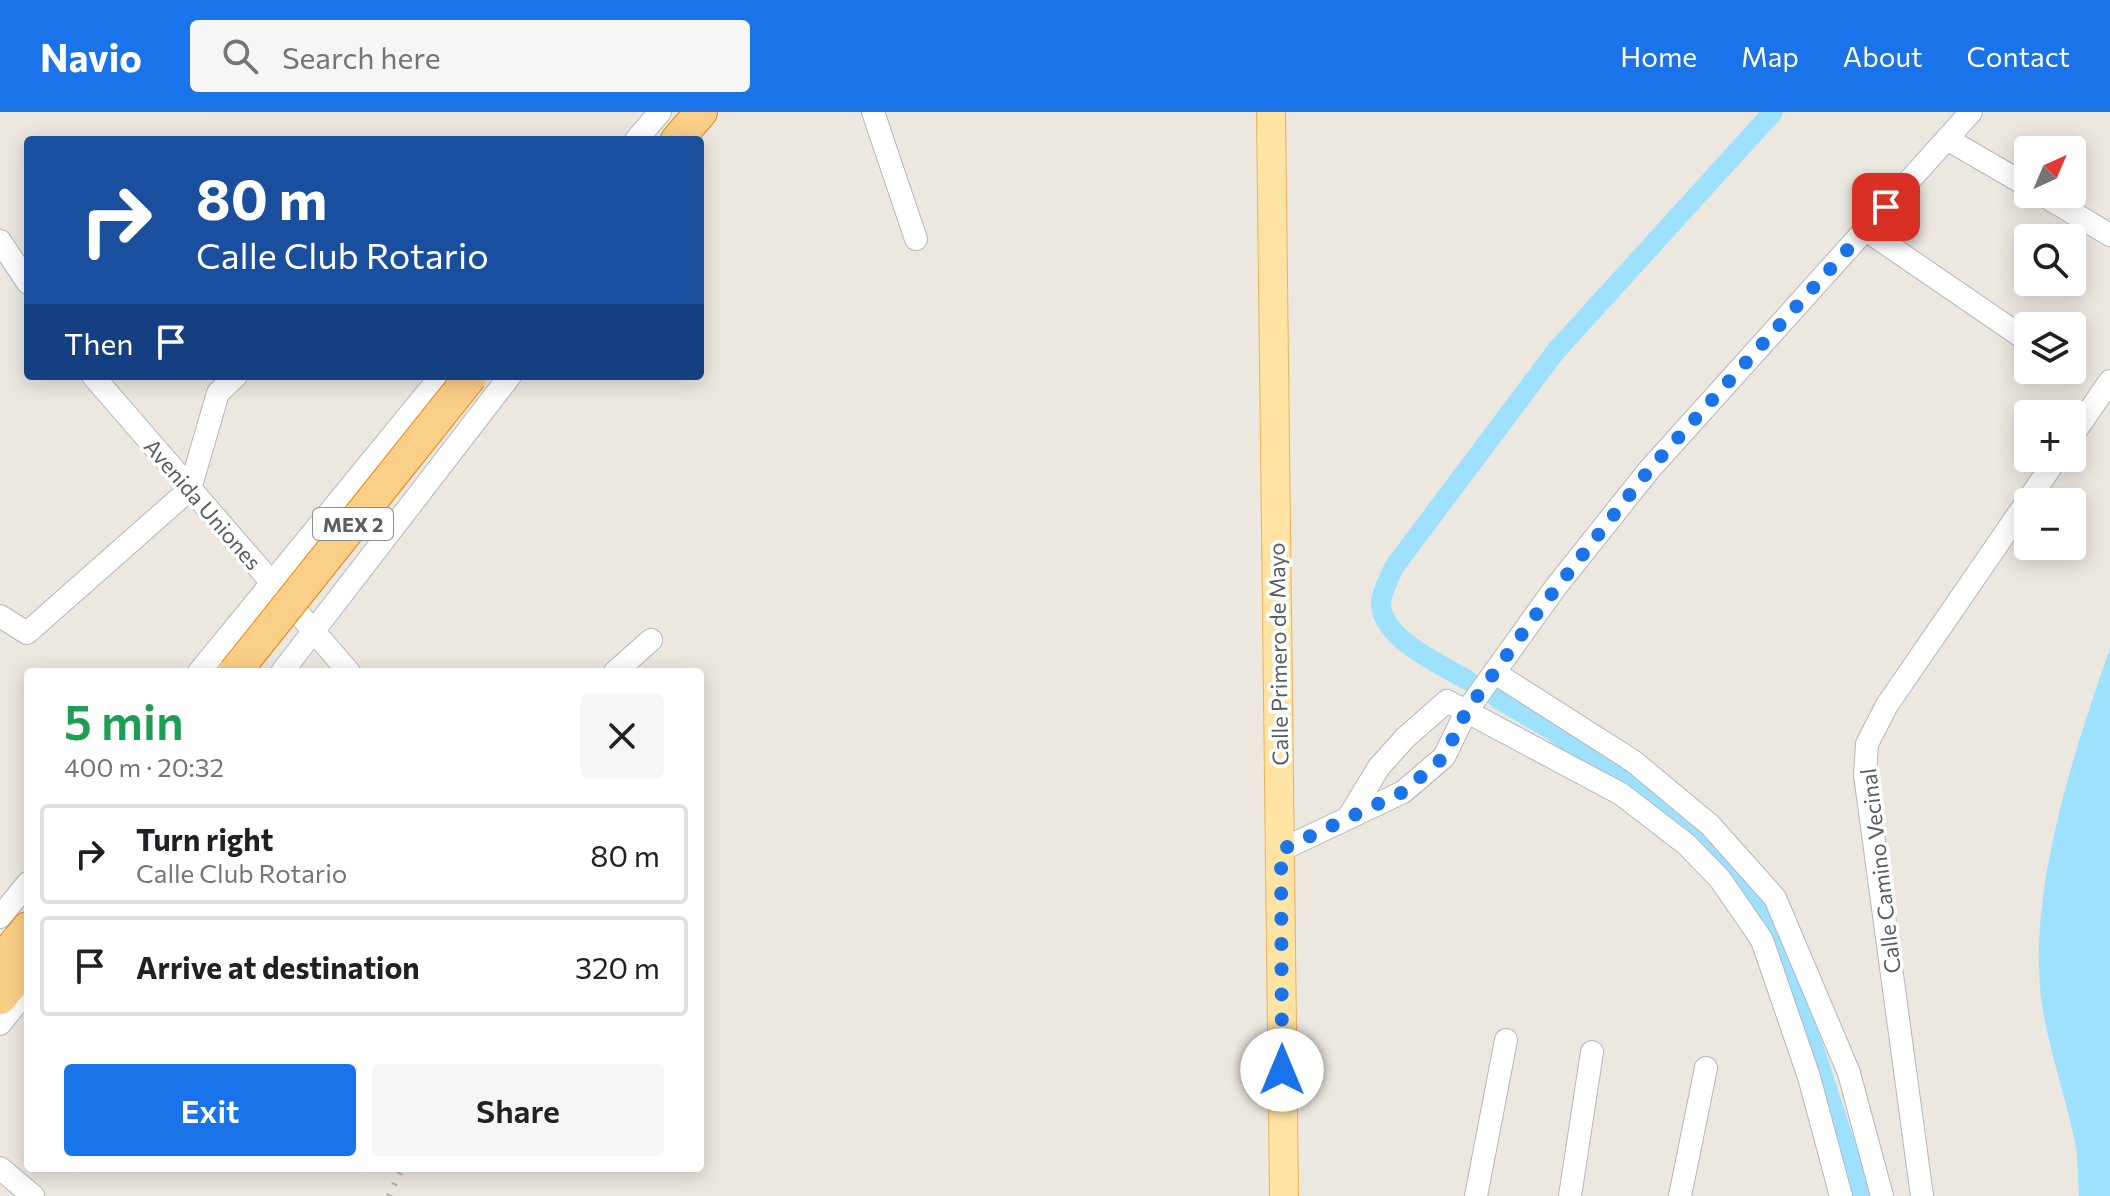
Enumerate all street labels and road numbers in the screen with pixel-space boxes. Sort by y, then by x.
street label: Avenida Uniones [139,433,267,575]
road number: MEX 2 [313,508,393,540]
street label: Calle Primero de Mayo [1263,542,1293,766]
street label: Calle Camino Vecinal [1854,767,1906,975]

